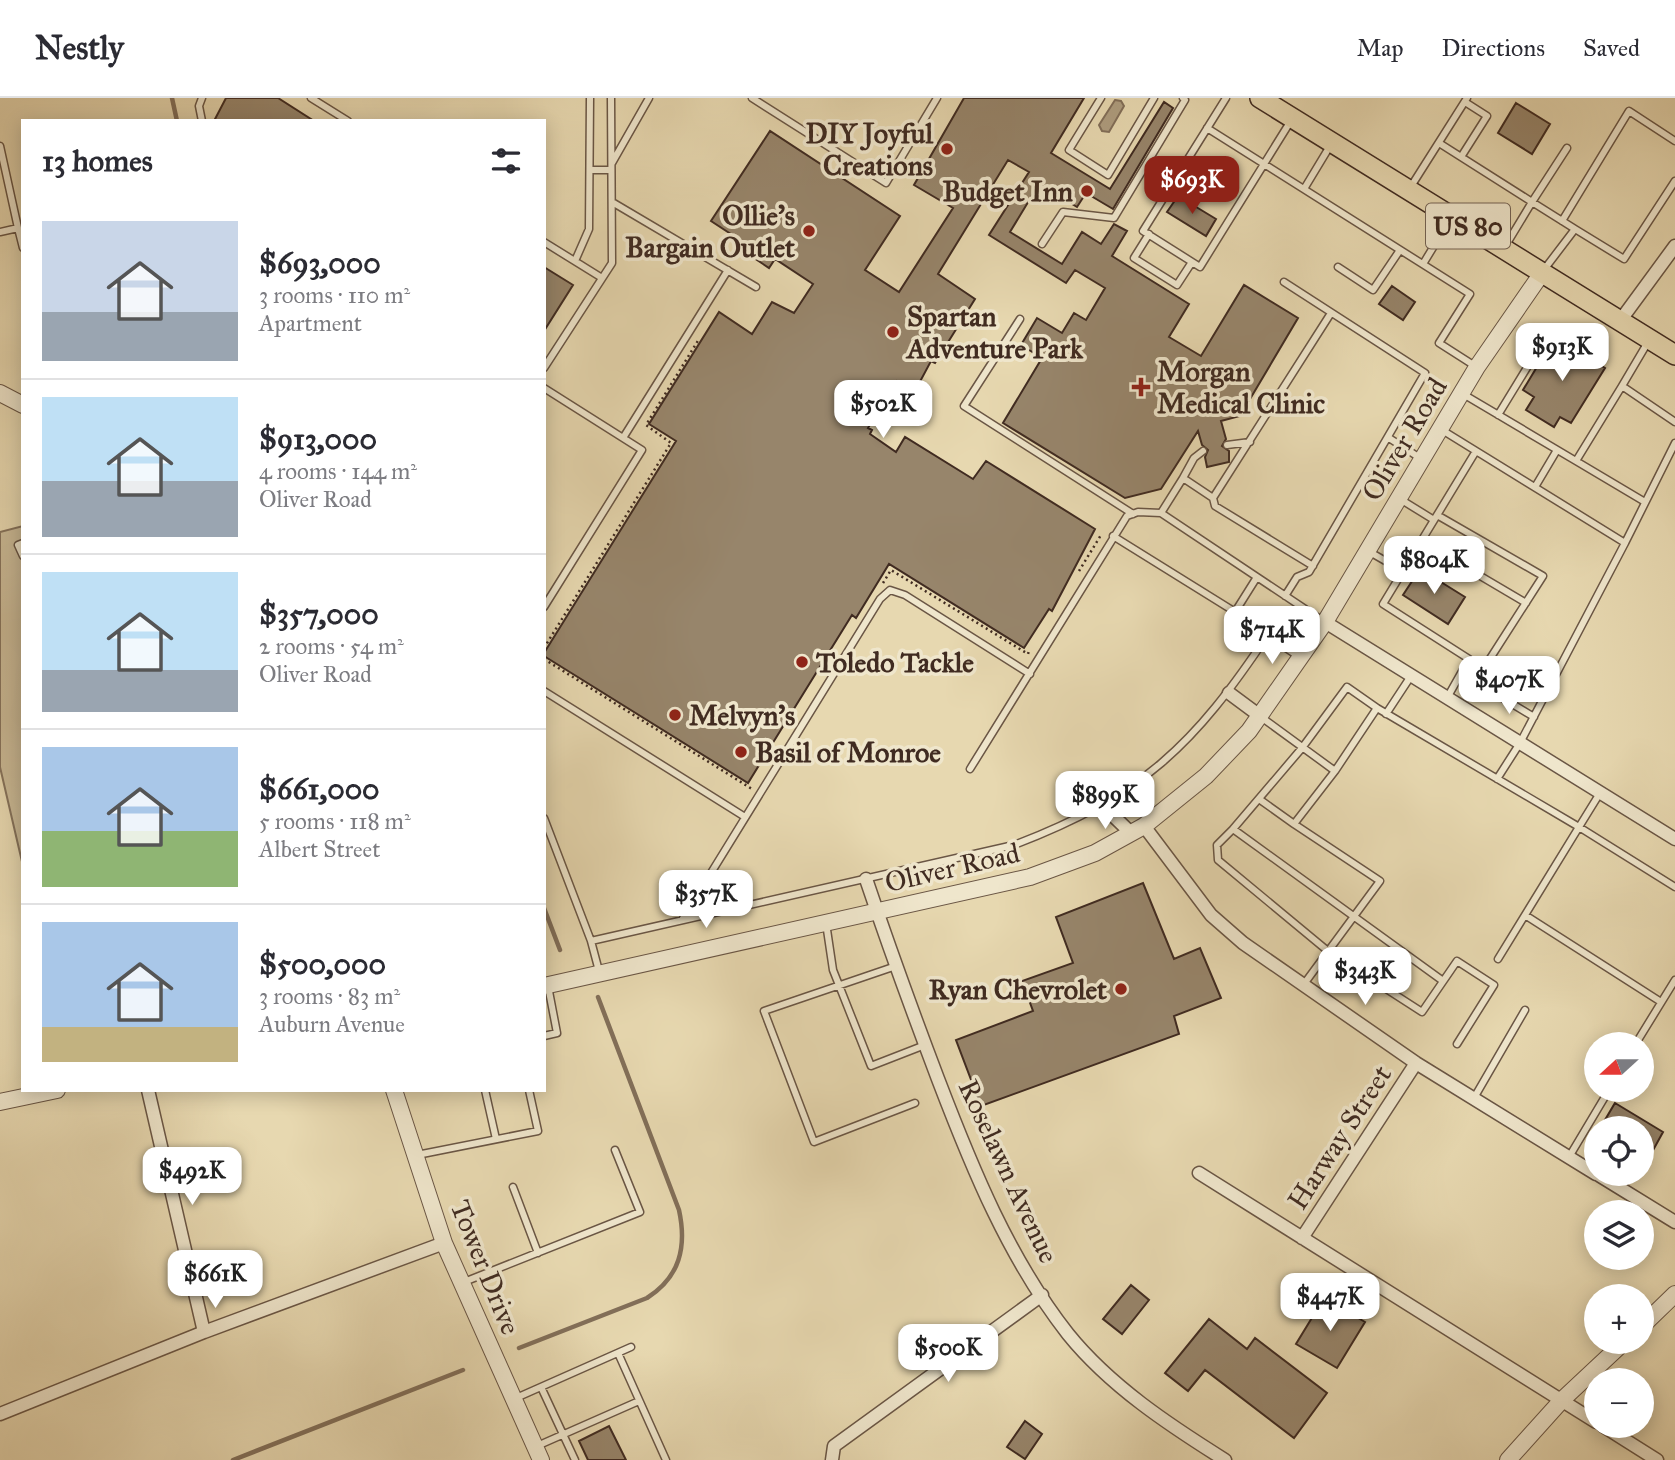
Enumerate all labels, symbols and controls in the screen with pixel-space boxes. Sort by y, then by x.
text: Nestly [35,28,124,68]
text: Map [1357,33,1404,63]
text: Directions [1442,33,1545,63]
text: Saved [1583,33,1640,63]
place label: DIY Joyful Creations [806,116,933,183]
marker: DIY Joyful Creations [939,141,955,157]
icon: filters [487,142,525,180]
text: 13 homes [42,143,153,179]
pin: $693K [1143,156,1241,216]
text: $693K [1160,165,1224,193]
place label: Budget Inn [943,174,1073,209]
marker: Budget Inn [1079,183,1095,199]
place label: Ollie's Bargain Outlet [625,198,795,265]
road number: US 80 [1426,203,1510,248]
marker: Ollie's Bargain Outlet [801,223,817,239]
text: $693,000 [259,245,381,281]
icon: home [98,249,182,333]
text: 3 rooms · 110 m² [259,281,410,309]
place label: Spartan Adventure Park [905,299,1084,366]
text: Apartment [259,309,362,337]
marker: Spartan Adventure Park [885,324,901,340]
pin: $913K [1513,324,1611,383]
text: $913K [1532,332,1592,360]
place label: Morgan Medical Clinic [1157,354,1325,421]
street label: Oliver Road [1354,371,1455,507]
marker: Morgan Medical Clinic [1131,377,1151,397]
pin: $502K [834,380,932,440]
text: $502K [850,389,916,417]
text: $913,000 [259,421,377,457]
icon: home [98,425,182,509]
text: 4 rooms · 144 m² [259,457,417,485]
text: Oliver Road [259,485,372,513]
pin: $804K [1385,536,1483,596]
text: $804K [1400,545,1468,573]
text: $357,000 [259,596,379,632]
icon: home [98,600,182,684]
pin: $714K [1223,606,1321,666]
text: $714K [1240,615,1304,643]
text: 2 rooms · 54 m² [259,632,404,660]
place label: Toledo Tackle [816,645,974,680]
marker: Toledo Tackle [794,654,810,670]
pin: $407K [1460,656,1558,716]
text: Oliver Road [259,660,372,688]
text: $407K [1475,665,1543,693]
place label: Melvyn's [689,698,795,733]
marker: Melvyn's [667,707,683,723]
place label: Basil of Monroe [755,735,941,770]
marker: Basil of Monroe [733,744,749,760]
text: $661,000 [259,771,380,807]
pin: $899K [1056,772,1154,831]
icon: home [98,775,182,859]
text: $899K [1071,780,1139,808]
text: 5 rooms · 118 m² [259,807,411,835]
text: Albert Street [259,835,380,863]
street label: Oliver Road [881,835,1023,900]
pin: $357K [657,870,755,930]
text: $357K [675,879,737,907]
text: $500,000 [259,946,386,982]
pin: $343K [1316,948,1414,1007]
icon: home [98,950,182,1034]
text: $343K [1334,956,1396,984]
place label: Ryan Chevrolet [929,972,1107,1007]
marker: Ryan Chevrolet [1113,981,1129,997]
text: 3 rooms · 83 m² [259,982,400,1010]
text: Auburn Avenue [259,1010,405,1038]
north arrow [1584,1032,1654,1102]
map controls [1584,1032,1654,1438]
street label: Harway Street [1280,1058,1399,1216]
street label: Roselawn Avenue [951,1074,1066,1269]
button: locate [1584,1116,1654,1186]
pin: $492K [143,1148,241,1207]
text: $492K [159,1156,225,1184]
street label: Tower Drive [443,1195,528,1340]
button: layers [1584,1200,1654,1270]
pin: $661K [166,1250,264,1310]
text: $661K [184,1259,246,1287]
pin: $447K [1281,1274,1379,1333]
text: $447K [1296,1282,1364,1310]
button: + [1584,1284,1654,1354]
pin: $500K [899,1324,997,1384]
text: $500K [914,1333,982,1361]
button: − [1584,1368,1654,1438]

